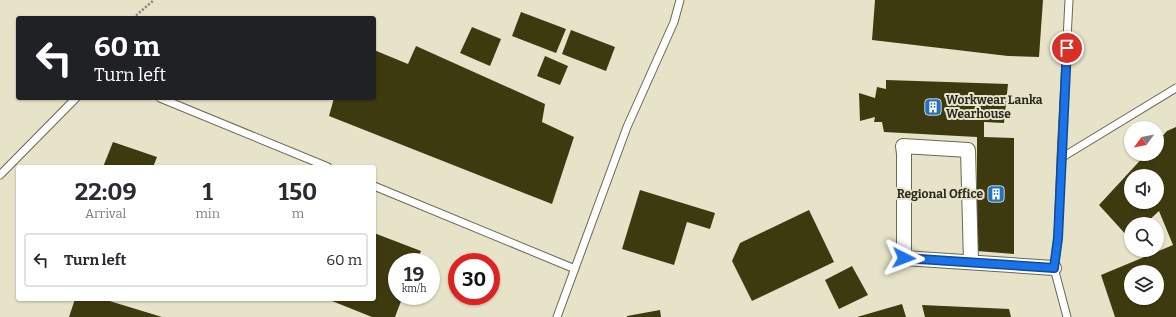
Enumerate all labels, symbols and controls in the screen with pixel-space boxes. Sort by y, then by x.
text: 60 m [94,30,160,63]
pin [1050,31,1084,65]
icon: left [28,32,80,84]
icon: arrive [1056,37,1078,59]
text: Turn left [94,64,166,86]
place label: Workwear Lanka Wearhouse [946,93,1043,121]
building icon: Workwear Lanka Wearhouse [923,97,943,117]
north arrow [1124,121,1164,161]
map controls [1124,121,1164,305]
button: sound [1124,169,1164,209]
text: 22:09 [75,178,137,206]
text: 1 [202,178,213,206]
text: 150 [279,178,317,206]
building icon: Regional Office [986,184,1006,204]
place label: Regional Office [897,187,983,201]
text: Arrival [85,206,126,221]
text: min [195,206,220,221]
text: m [292,206,304,221]
button: search [1124,217,1164,257]
position arrow [883,237,925,279]
icon: left [30,249,52,271]
text: Turn left [64,251,126,269]
text: 60 m [326,251,362,269]
speed limit sign: 30 [448,253,500,305]
text: 19 [404,262,424,286]
button: layers [1124,265,1164,305]
text: km/h [402,283,426,295]

